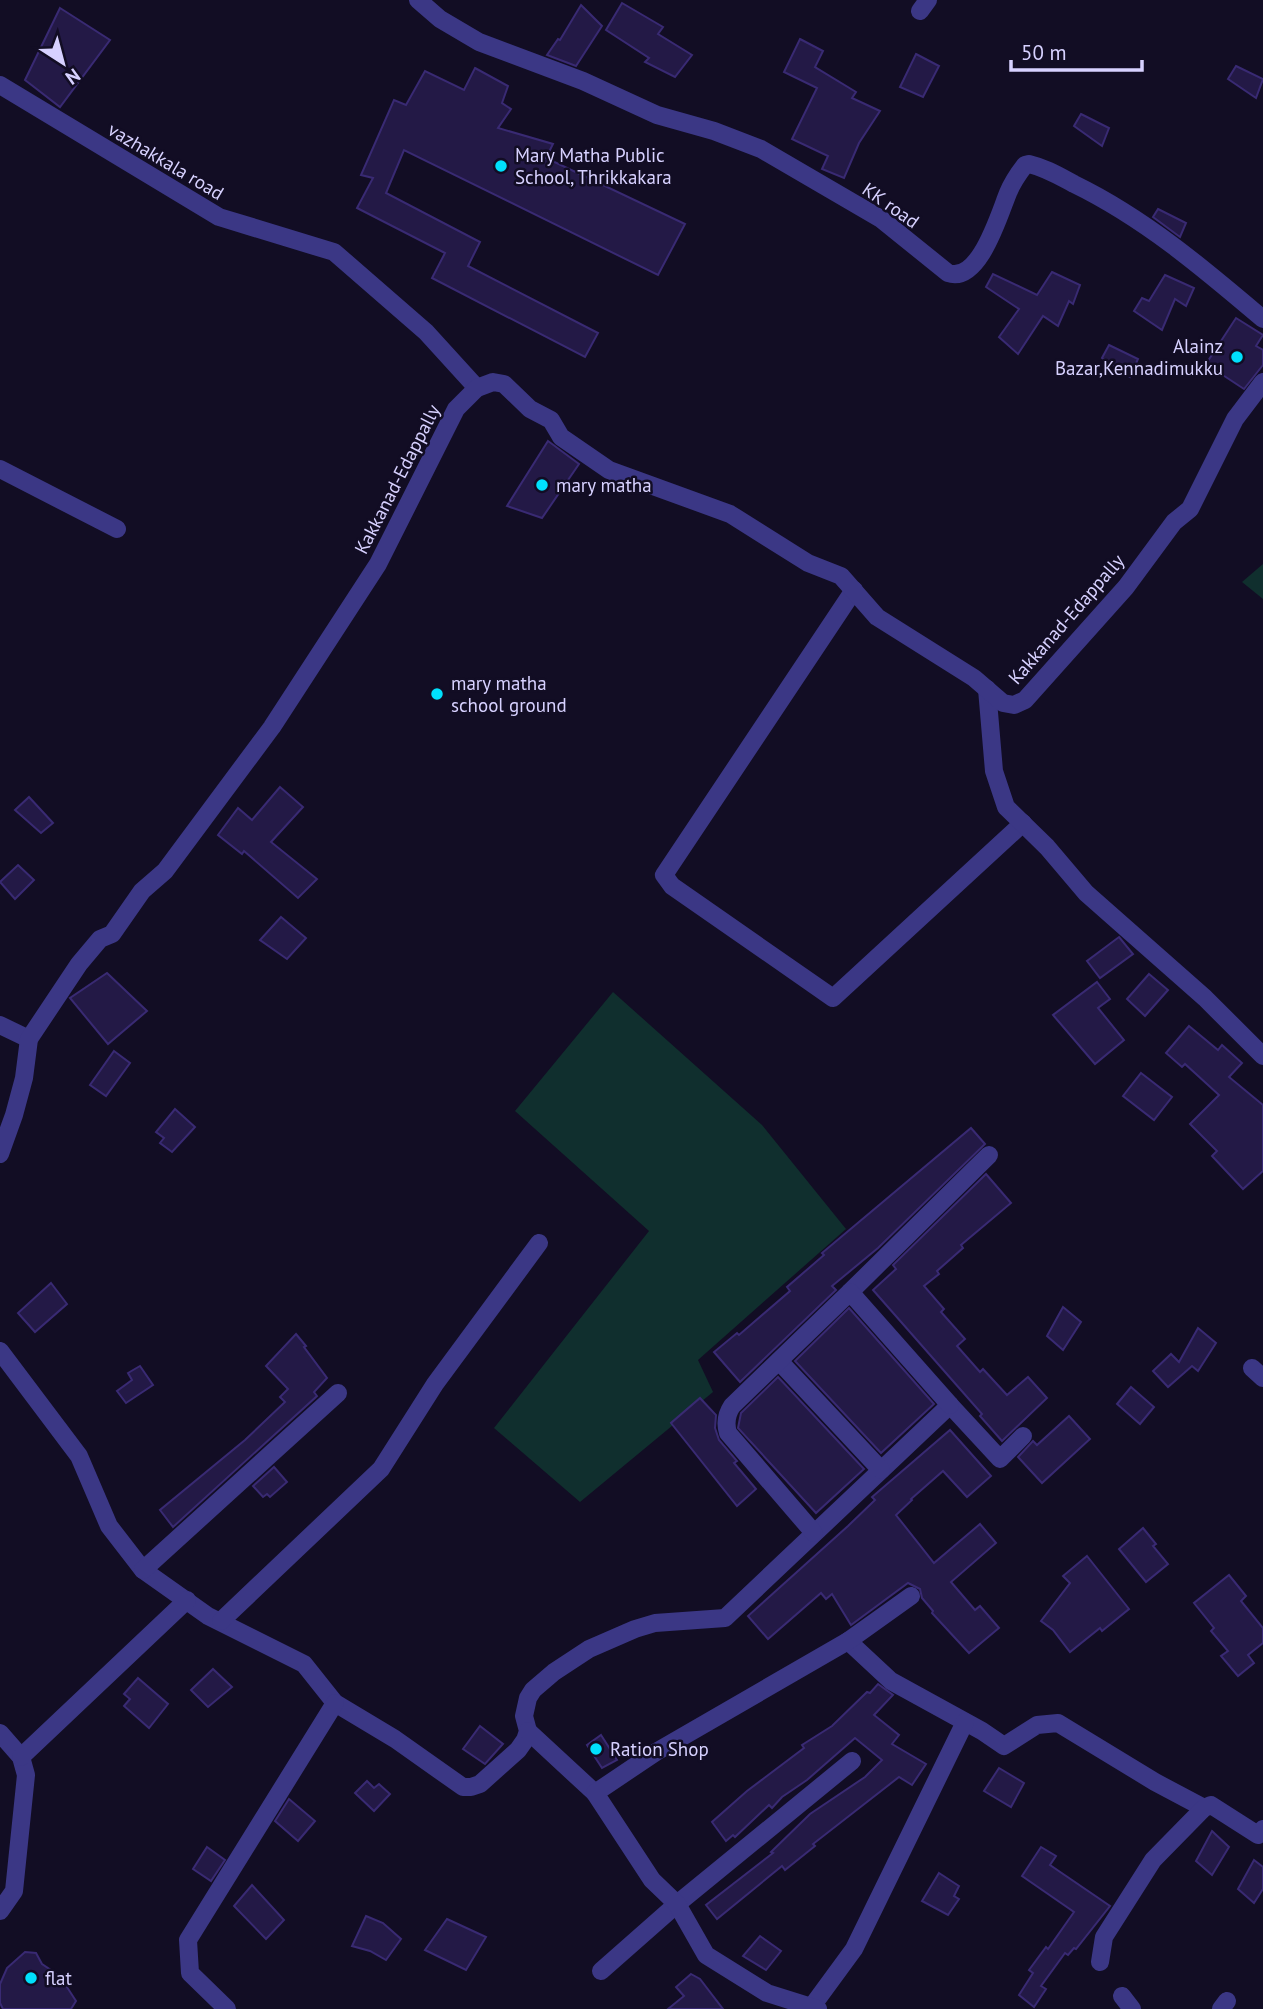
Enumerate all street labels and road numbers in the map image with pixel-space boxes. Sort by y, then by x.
street label: vazhakkala road [104,117,228,205]
street label: KK road [858,177,924,233]
street label: Kakkanad-Edappally [349,400,445,558]
street label: Kakkanad-Edappally [1003,549,1129,689]

